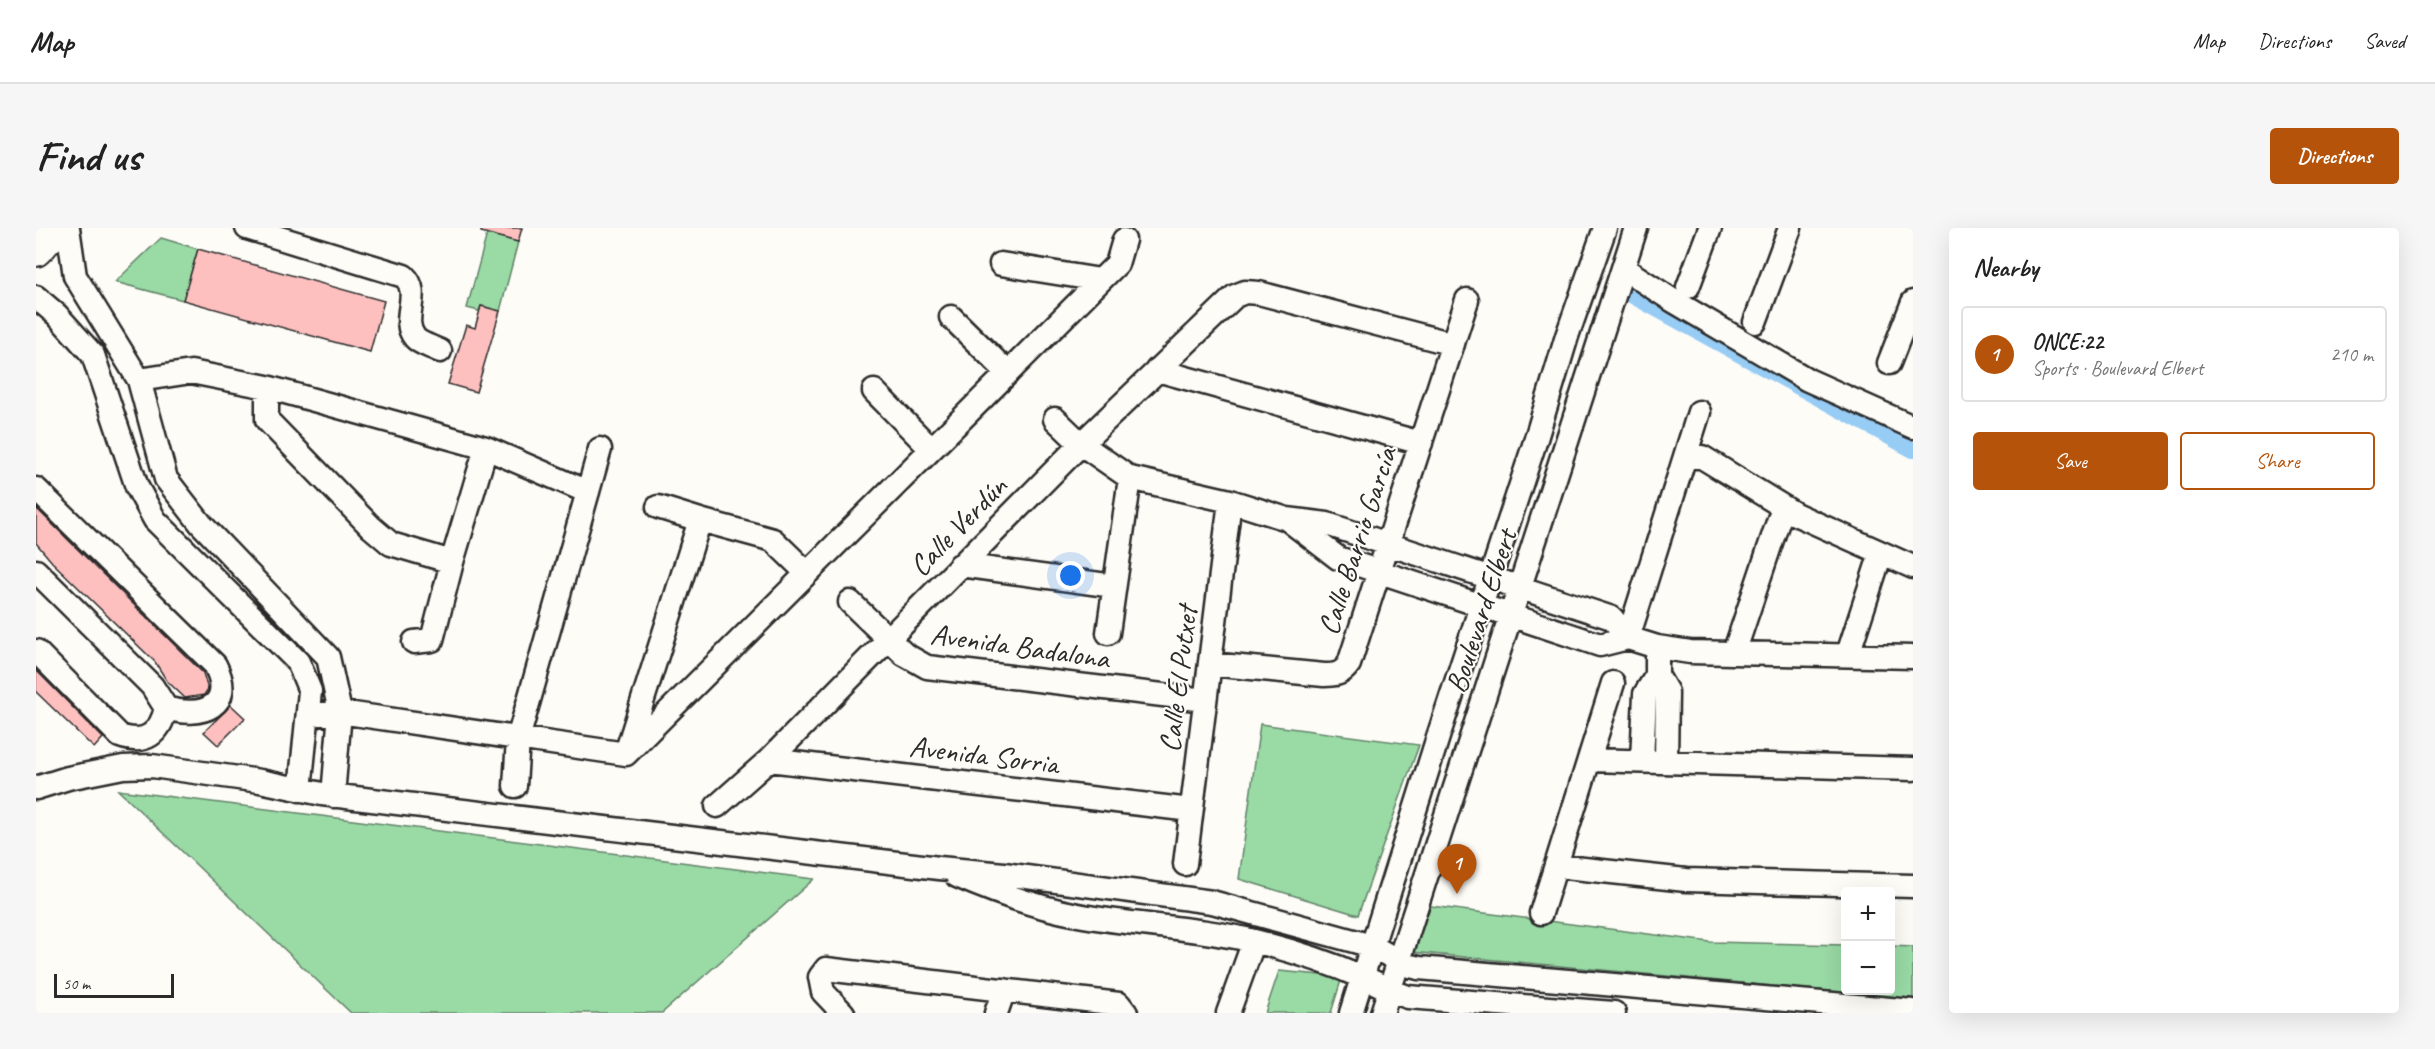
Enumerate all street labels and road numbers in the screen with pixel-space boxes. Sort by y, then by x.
street label: Calle Barrio García [1309,441,1406,640]
street label: Calle Verdún [901,467,1016,584]
street label: Boulevard Elbert [1437,522,1526,697]
street label: Calle El Putxet [1150,600,1206,754]
street label: Avenida Badalona [928,615,1114,678]
street label: Avenida Sorria [908,727,1063,783]

